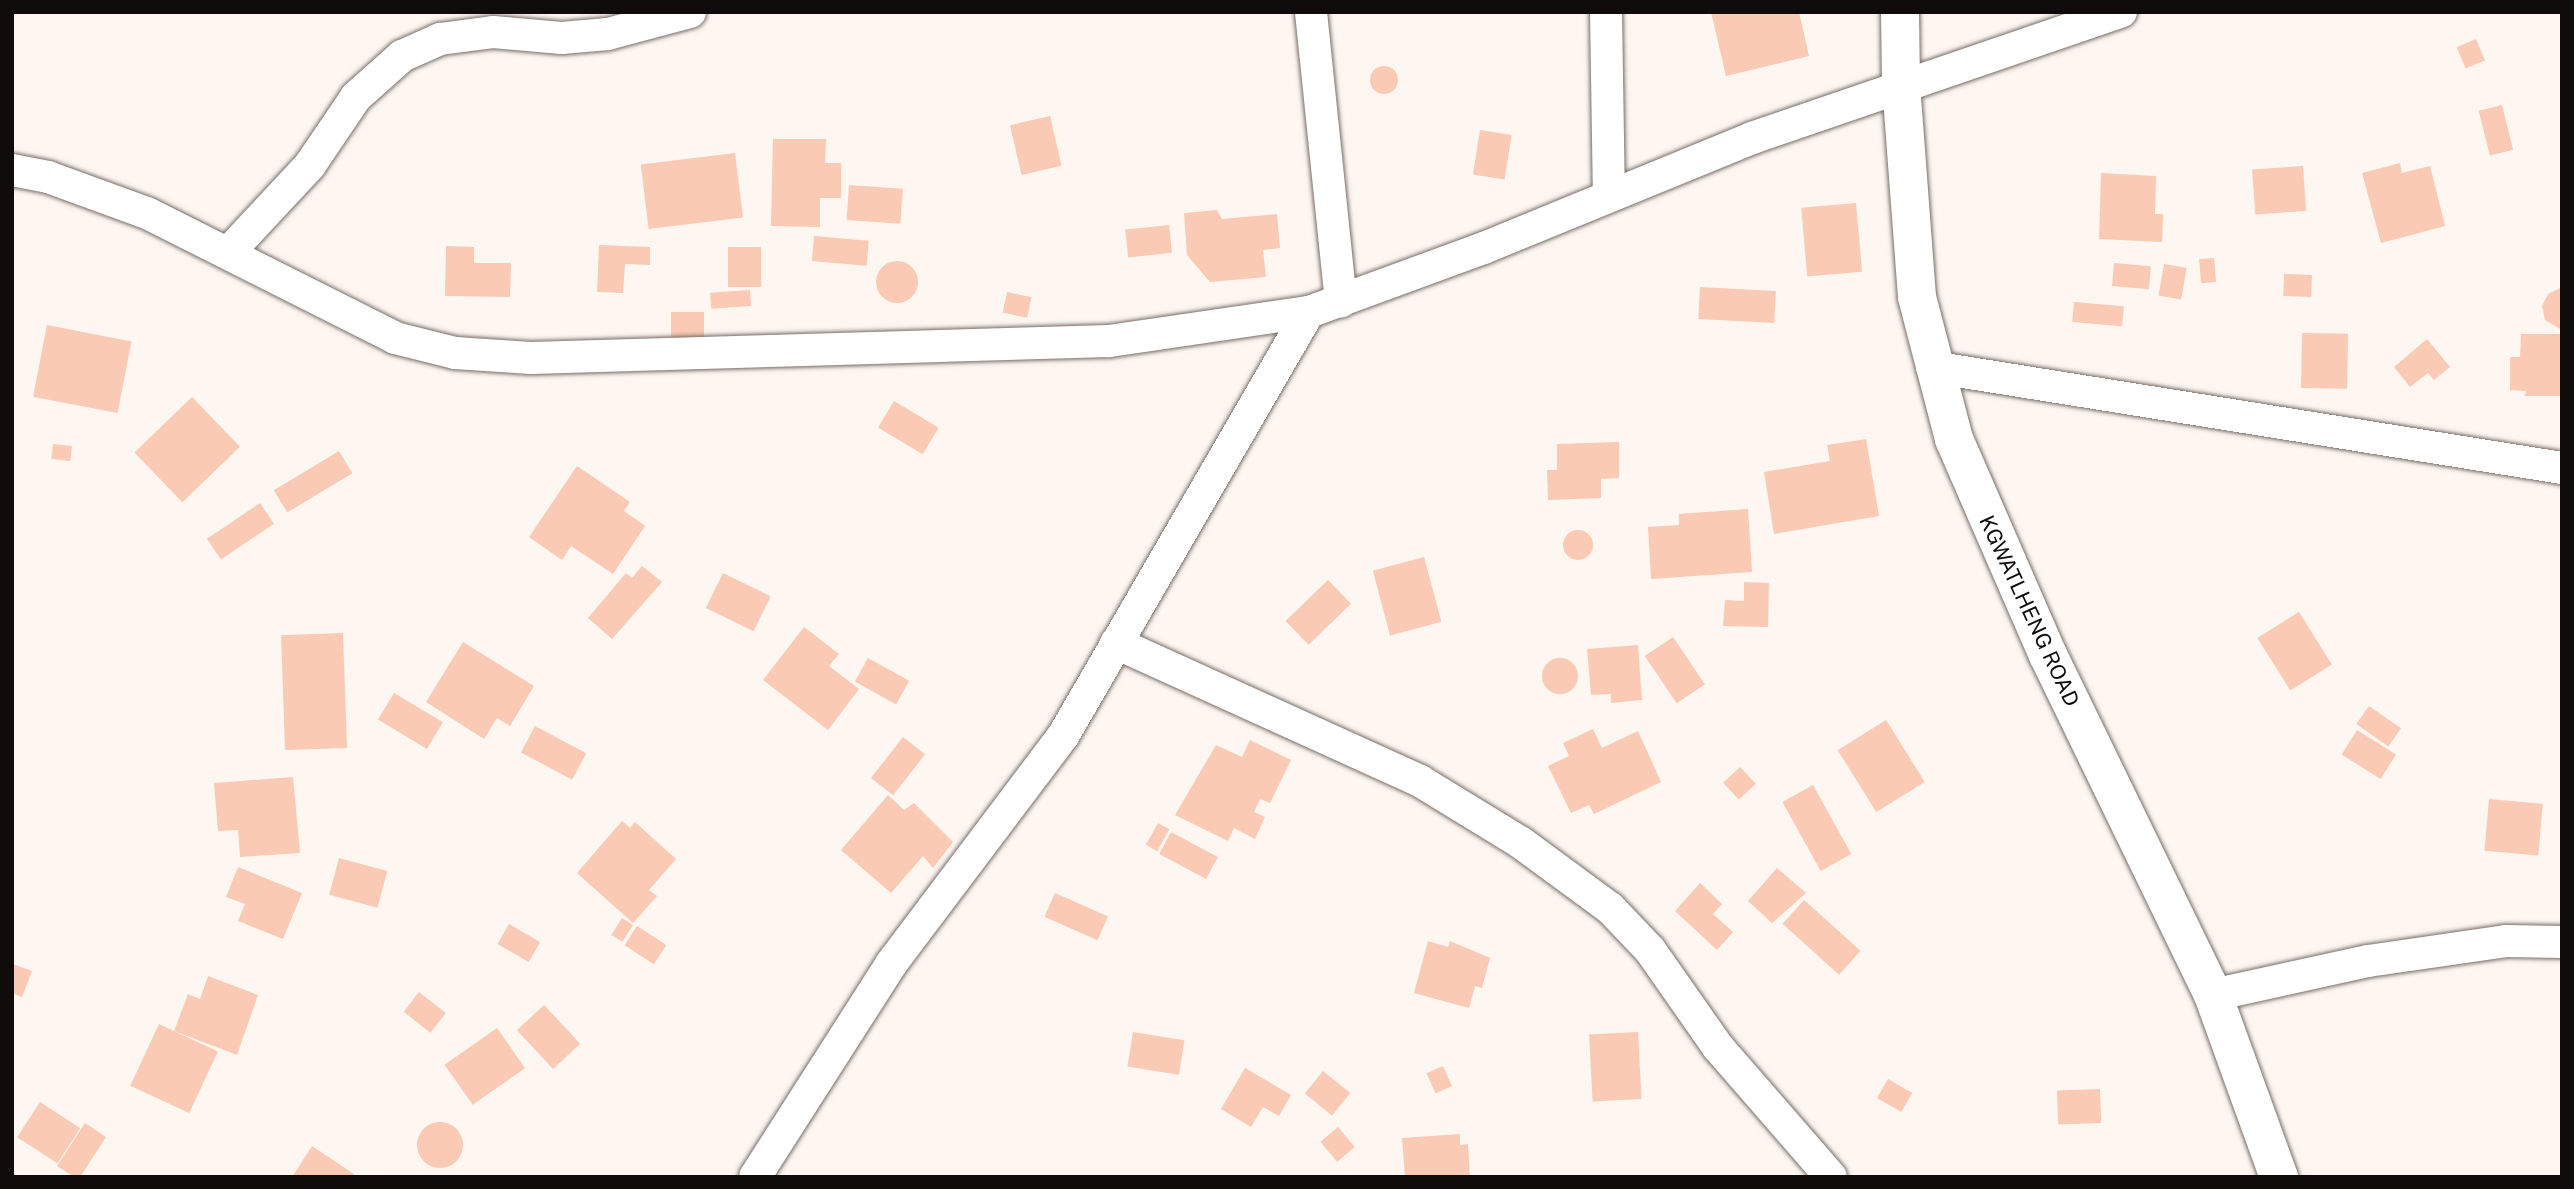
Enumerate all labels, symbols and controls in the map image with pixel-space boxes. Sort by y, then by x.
street label: KGWATLHENG ROAD [1974,511,2084,711]

